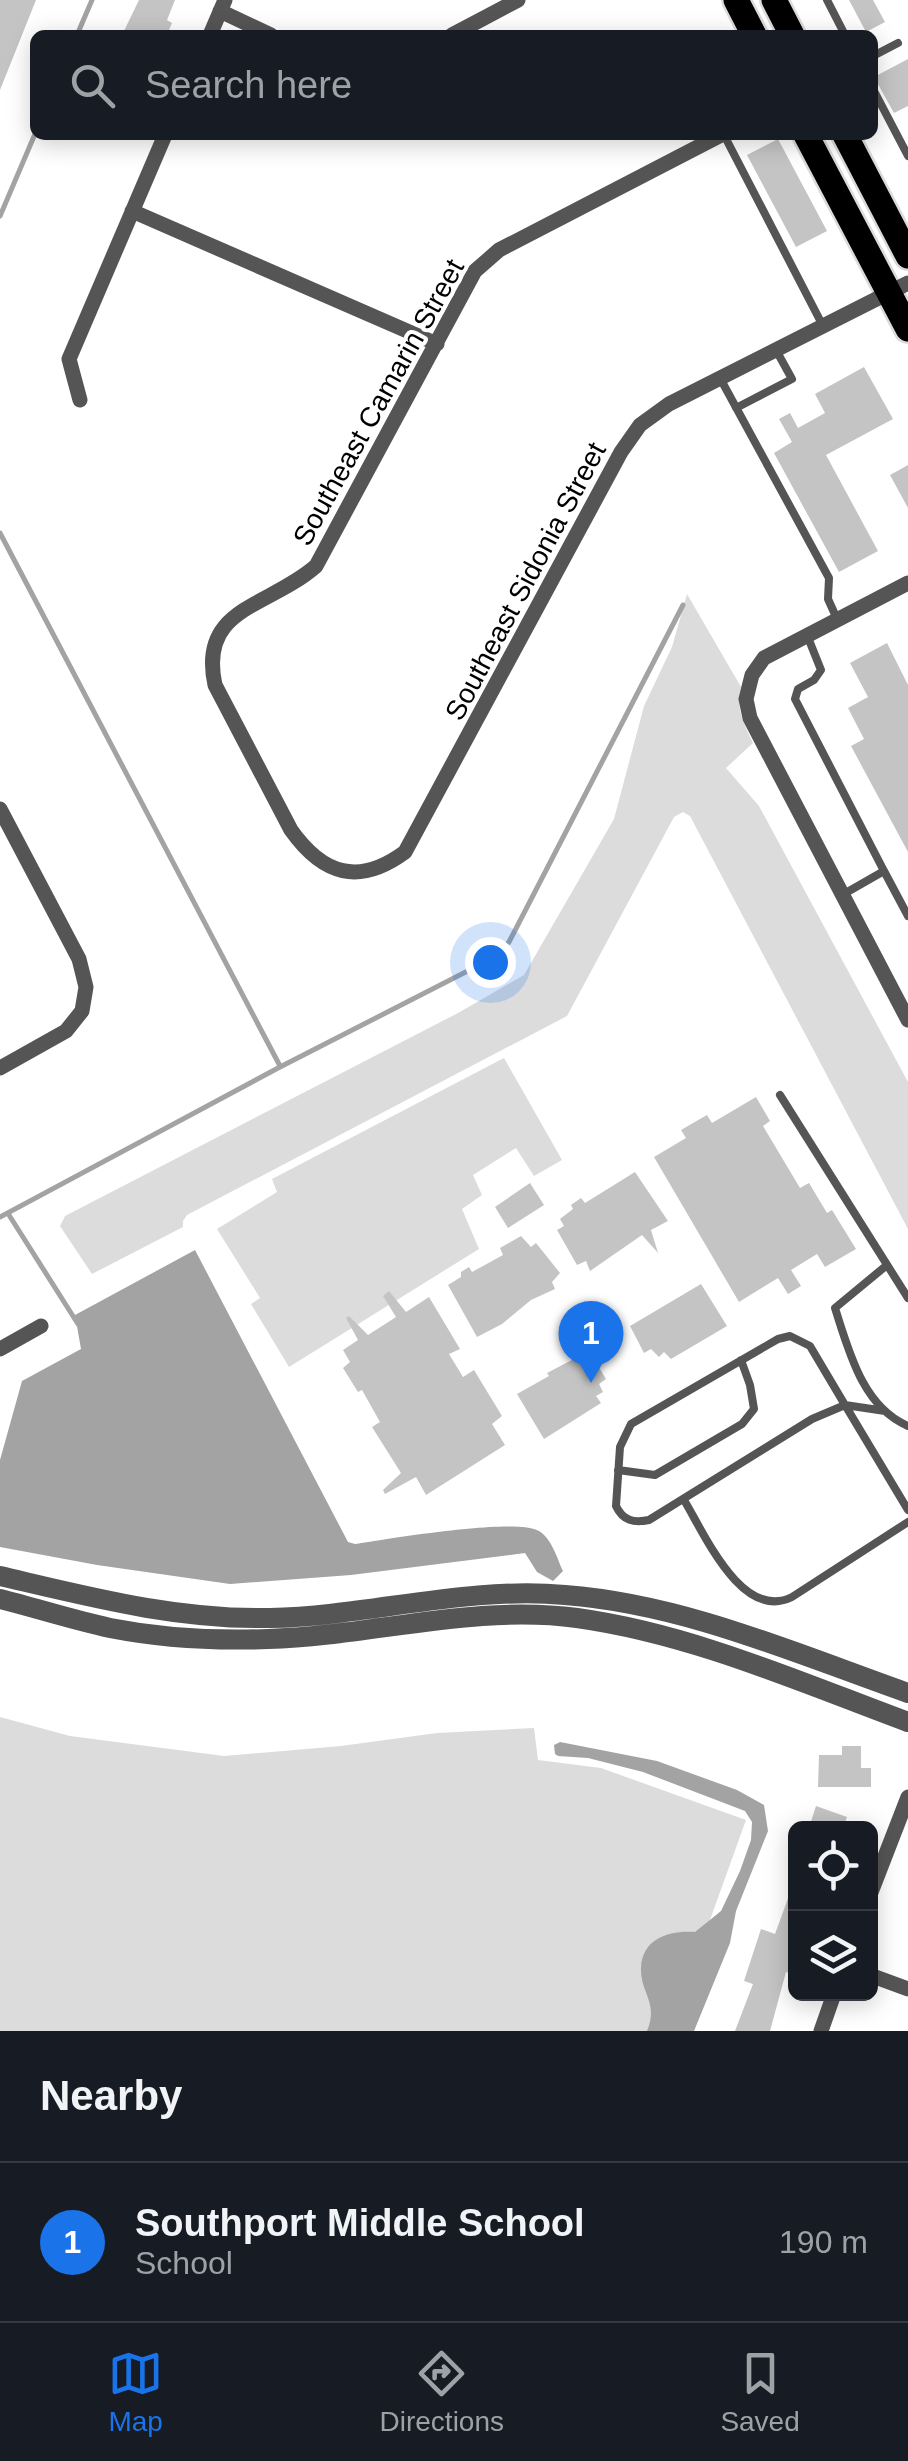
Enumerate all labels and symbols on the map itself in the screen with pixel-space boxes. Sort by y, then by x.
street label: Southeast Camarin Street [287,254,470,551]
street label: Southeast Sidonia Street [439,437,612,725]
your location [465,937,516,988]
pin: 1 [558,1300,624,1383]

